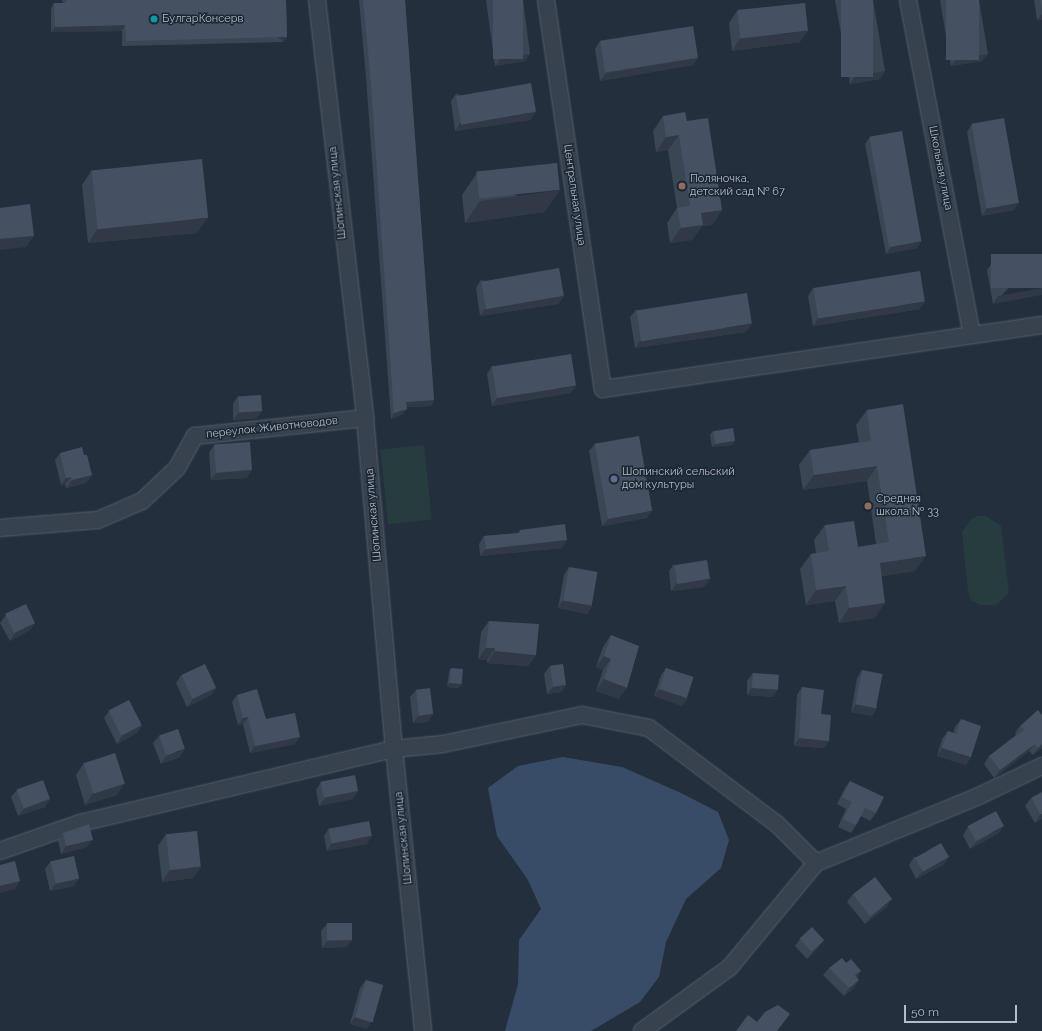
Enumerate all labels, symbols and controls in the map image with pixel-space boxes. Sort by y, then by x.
place label: БулгарКонсерв [162,12,243,26]
marker: БулгарКонсерв [149,14,159,24]
street label: Школьная улица [925,124,955,212]
street label: Центральная улица [560,143,588,247]
street label: Шопинская улица [327,146,349,240]
place label: Поляночка, детский сад № 67 [690,173,785,199]
marker: Поляночка, детский сад № 67 [677,181,687,191]
street label: переулок Животноводов [206,415,338,441]
place label: Шопинский сельский дом культуры [622,466,735,492]
street label: Шопинская улица [363,468,385,562]
marker: Шопинский сельский дом культуры [609,474,619,484]
place label: Средняя школа № 33 [876,493,939,519]
marker: Средняя школа № 33 [863,501,873,511]
street label: Шопинская улица [393,791,415,885]
scale bar [906,997,1019,1023]
text: 50 m [911,1005,939,1019]

